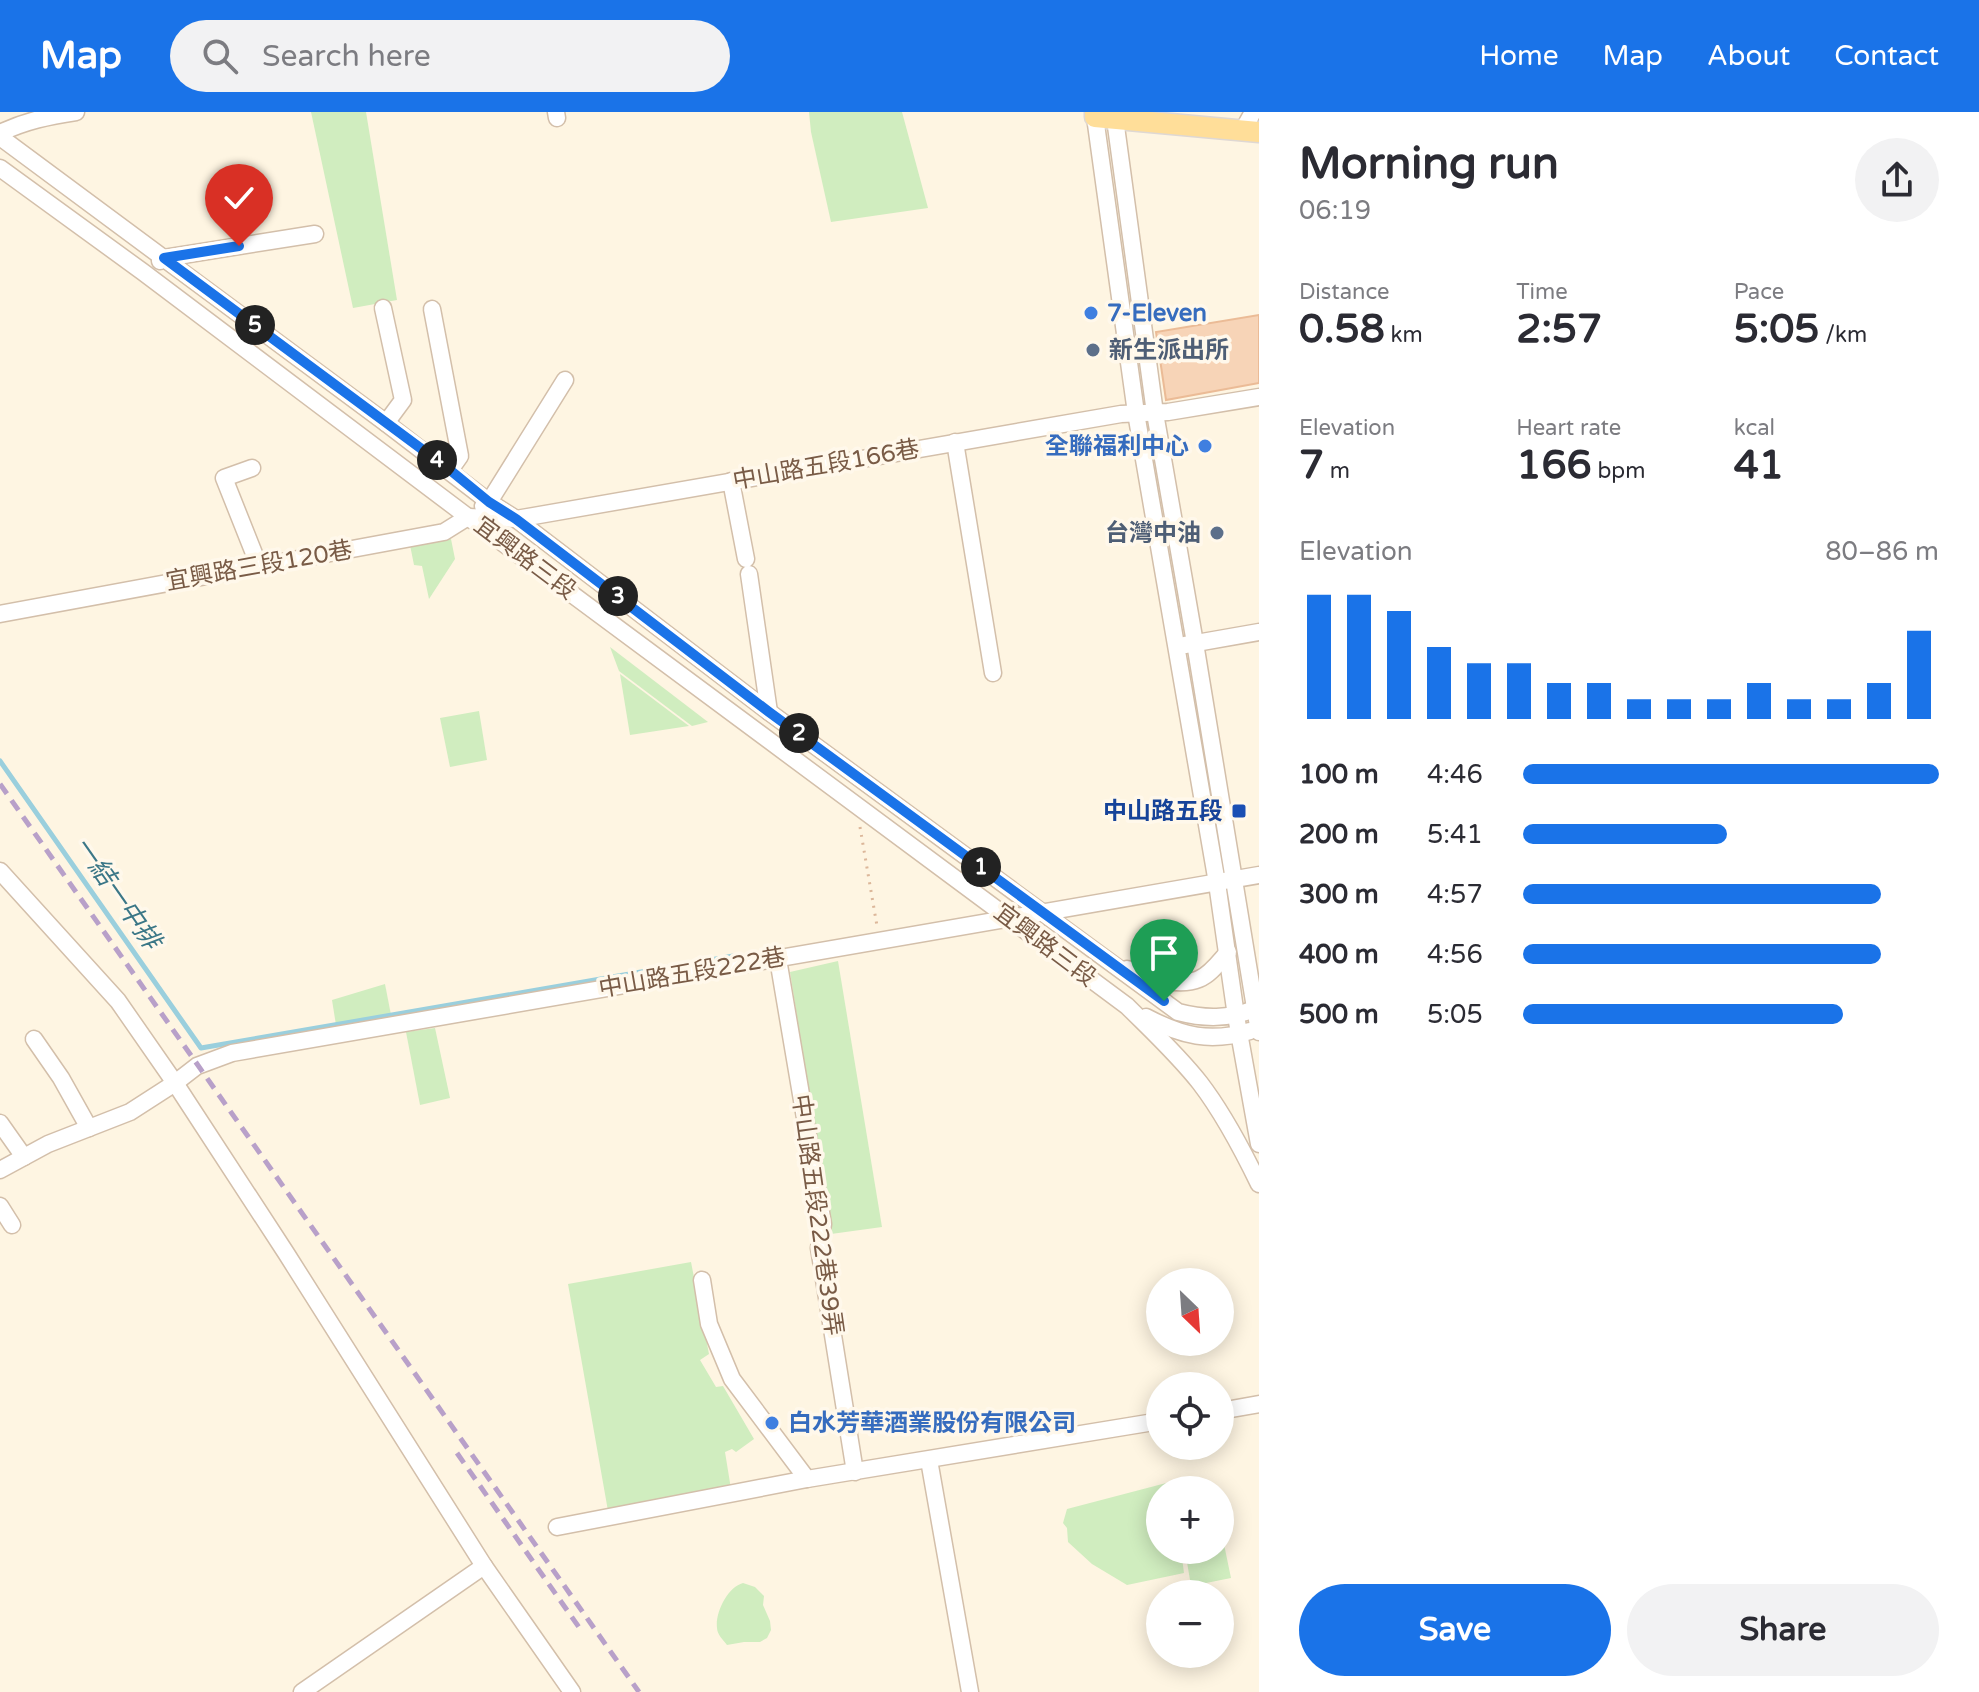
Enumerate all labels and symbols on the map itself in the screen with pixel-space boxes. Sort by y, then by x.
pin [205,164,273,246]
place label: 7-Eleven [1107,299,1207,328]
marker: 7-Eleven [1082,304,1100,322]
pin: 5 [235,305,275,345]
place label: 新生派出所 [1109,336,1229,365]
marker: 新生派出所 [1084,341,1102,359]
place label: 全聯福利中心 [1045,432,1189,461]
street label: 中山路五段166巷 [730,434,922,496]
marker: 全聯福利中心 [1196,437,1214,455]
pin: 4 [417,440,457,480]
street label: 宜興路三段 [468,510,582,606]
place label: 台灣中油 [1105,519,1201,548]
marker: 台灣中油 [1208,524,1226,542]
street label: 宜興路三段120巷 [163,535,355,597]
pin: 3 [598,576,638,616]
pin: 2 [779,713,819,753]
place label: 中山路五段 [1103,797,1223,826]
marker: 中山路五段 [1230,802,1248,820]
water label: 一結一中排 [67,831,169,958]
pin: 1 [961,847,1001,887]
street label: 宜興路三段 [988,897,1102,993]
pin [1130,919,1198,1001]
street label: 中山路五段222巷 [596,942,788,1004]
street label: 中山路五段222巷39弄 [786,1092,848,1338]
north arrow [1146,1268,1234,1356]
place label: 白水芳華酒業股份有限公司 [788,1409,1076,1438]
marker: 白水芳華酒業股份有限公司 [763,1414,781,1432]

